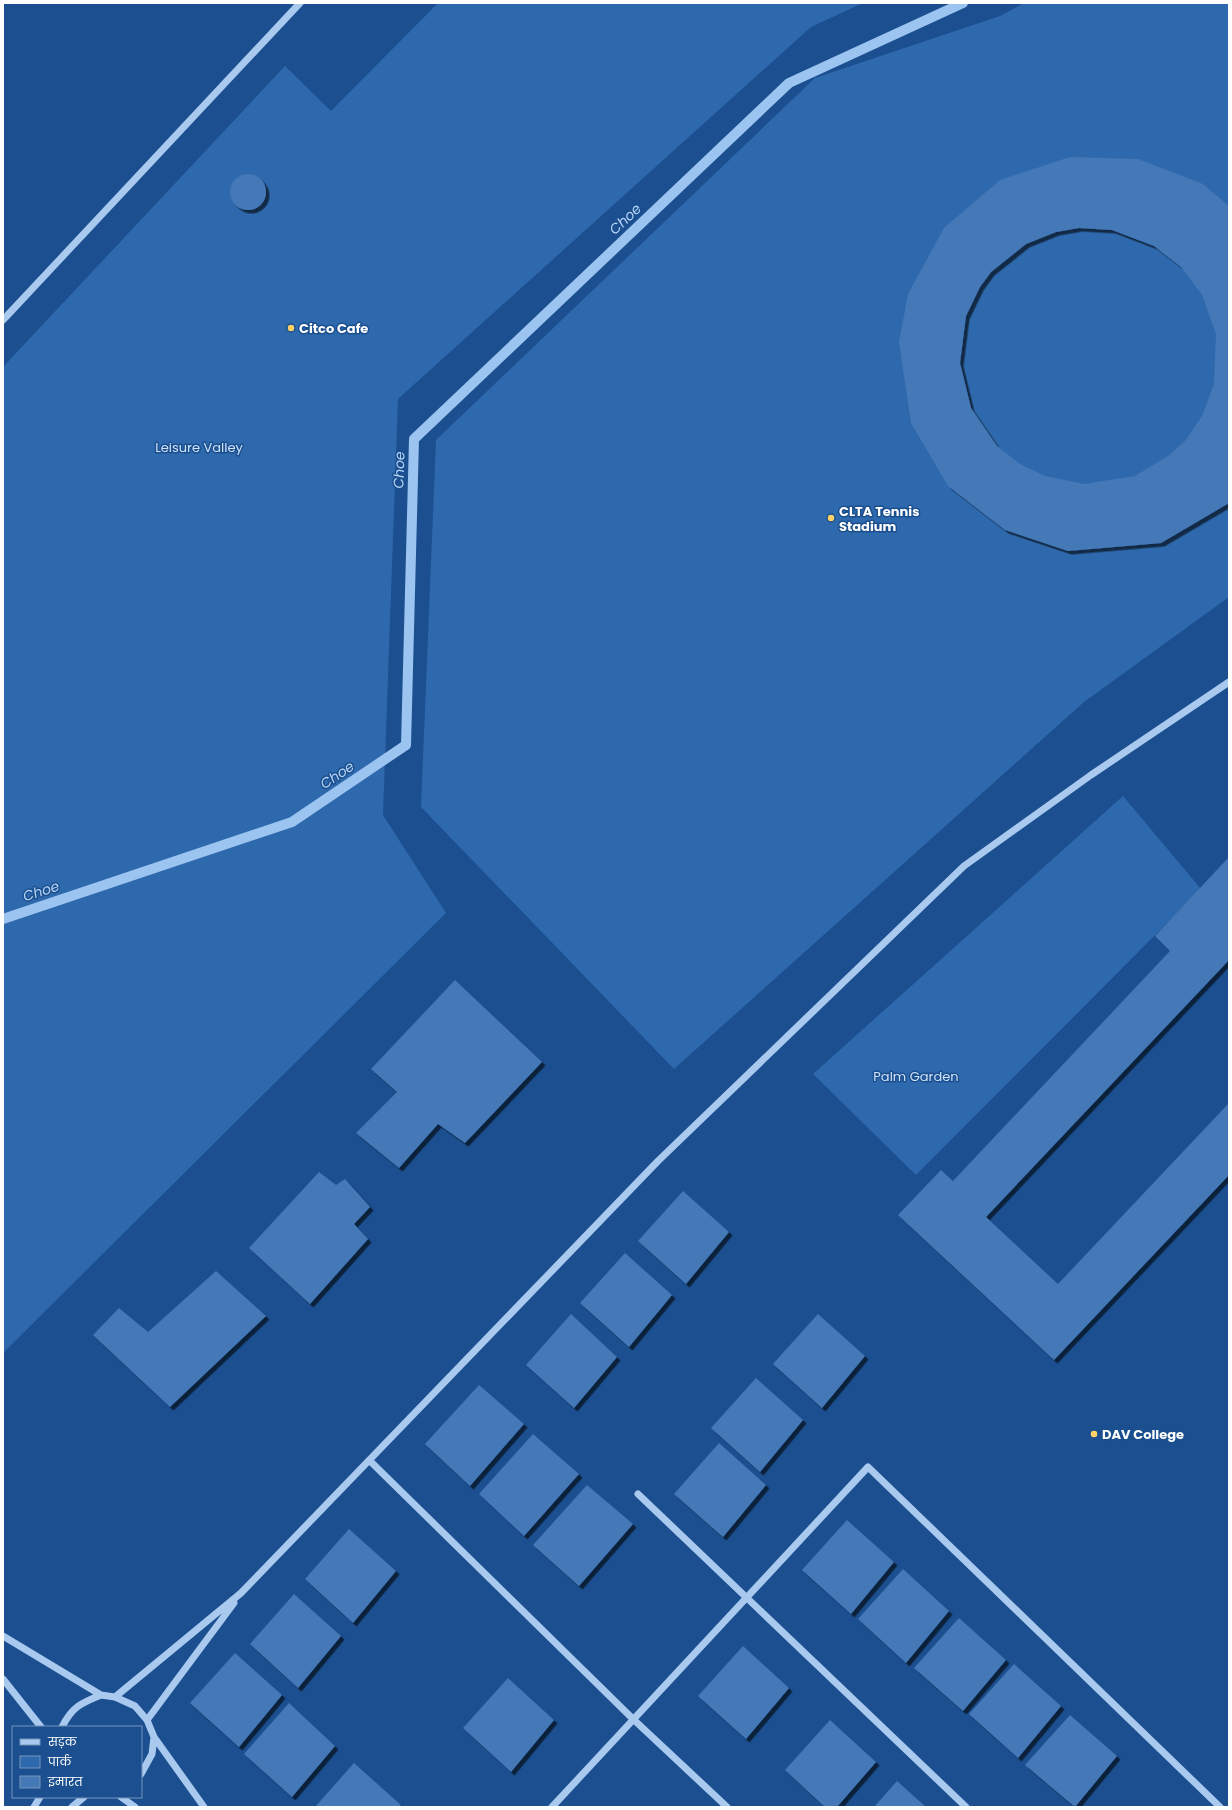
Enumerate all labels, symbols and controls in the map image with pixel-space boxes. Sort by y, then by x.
water label: Choe [604,199,646,239]
place label: Citco Cafe [299,319,368,338]
marker: Citco Cafe [286,323,296,333]
park label: Leisure Valley [155,438,244,457]
water label: Choe [388,451,410,489]
place label: CLTA Tennis Stadium [839,502,919,536]
marker: CLTA Tennis Stadium [826,513,836,523]
water label: Choe [316,756,358,794]
water label: Choe [20,876,62,906]
park label: Palm Garden [873,1067,959,1086]
place label: DAV College [1102,1425,1184,1444]
marker: DAV College [1089,1429,1099,1439]
legend [12,1726,142,1798]
text: सड़क [47,1733,78,1750]
text: पार्क [47,1753,72,1770]
text: इमारत [47,1773,83,1790]

